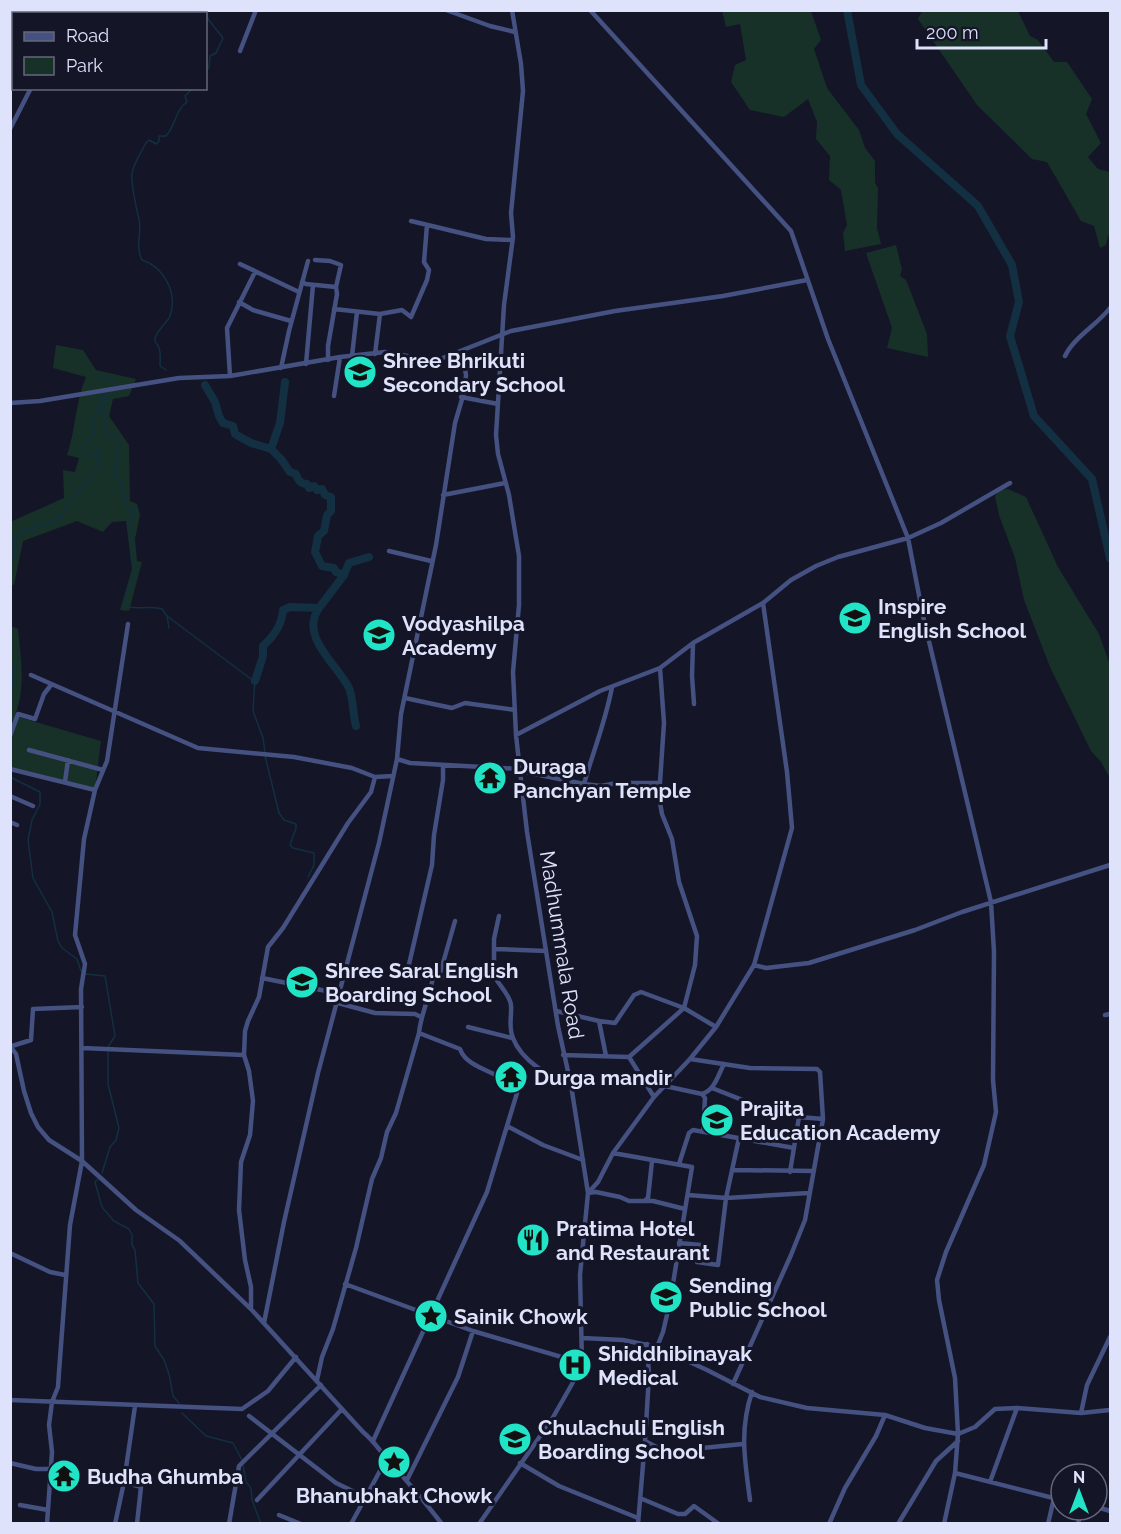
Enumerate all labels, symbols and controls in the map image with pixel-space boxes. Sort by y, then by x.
legend [12,12,207,90]
scale bar [917,12,1046,50]
text: 200 m [926,22,979,43]
text: Road [66,25,109,46]
text: Park [66,55,103,76]
place label: Shree Bhrikuti Secondary School [383,348,565,397]
school or university icon: Shree Bhrikuti Secondary School [342,354,378,390]
place label: Inspire English School [878,594,1027,643]
school or university icon: Inspire English School [837,600,873,636]
place label: Vodyashilpa Academy [402,611,525,660]
school or university icon: Vodyashilpa Academy [361,617,397,653]
place label: Duraga Panchyan Temple [513,754,691,803]
temple icon: Duraga Panchyan Temple [472,760,508,796]
street label: Madhummala Road [535,849,589,1041]
place label: Shree Saral English Boarding School [325,958,518,1007]
school or university icon: Shree Saral English Boarding School [284,964,320,1000]
temple icon: Durga mandir [493,1059,529,1095]
place label: Durga mandir [534,1065,672,1090]
place label: Prajita Education Academy [740,1096,941,1145]
school or university icon: Prajita Education Academy [699,1102,735,1138]
place label: Pratima Hotel and Restaurant [556,1216,710,1265]
restaurant icon: Pratima Hotel and Restaurant [515,1222,551,1258]
place label: Sending Public School [689,1273,827,1322]
school or university icon: Sending Public School [648,1279,684,1315]
place icon: Sainik Chowk [413,1298,449,1334]
place label: Sainik Chowk [454,1304,588,1329]
place label: Shiddhibinayak Medical [598,1341,752,1390]
hospital icon: Shiddhibinayak Medical [557,1347,593,1383]
place label: Chulachuli English Boarding School [538,1415,725,1464]
school or university icon: Chulachuli English Boarding School [497,1421,533,1457]
place icon: Bhanubhakt Chowk [376,1444,412,1480]
temple icon: Budha Ghumba [46,1458,82,1494]
north arrow [1049,1462,1109,1522]
place label: Budha Ghumba [87,1464,243,1489]
text: N [1073,1468,1085,1487]
place label: Bhanubhakt Chowk [296,1483,492,1508]

